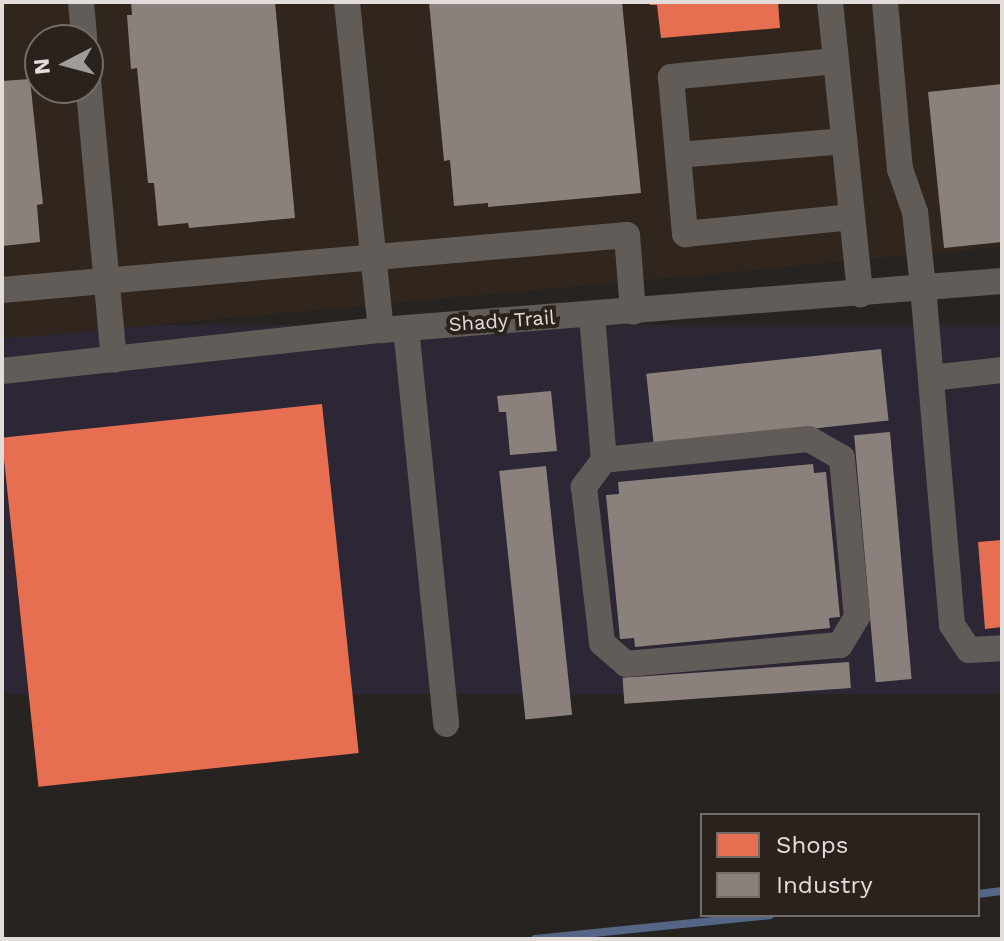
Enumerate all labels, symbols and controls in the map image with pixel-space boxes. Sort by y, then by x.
north arrow [24,24,104,104]
text: N [28,57,55,76]
street label: Shady Trail [448,305,556,337]
legend [700,813,980,917]
text: Shops [776,831,848,859]
text: Industry [776,871,873,899]

